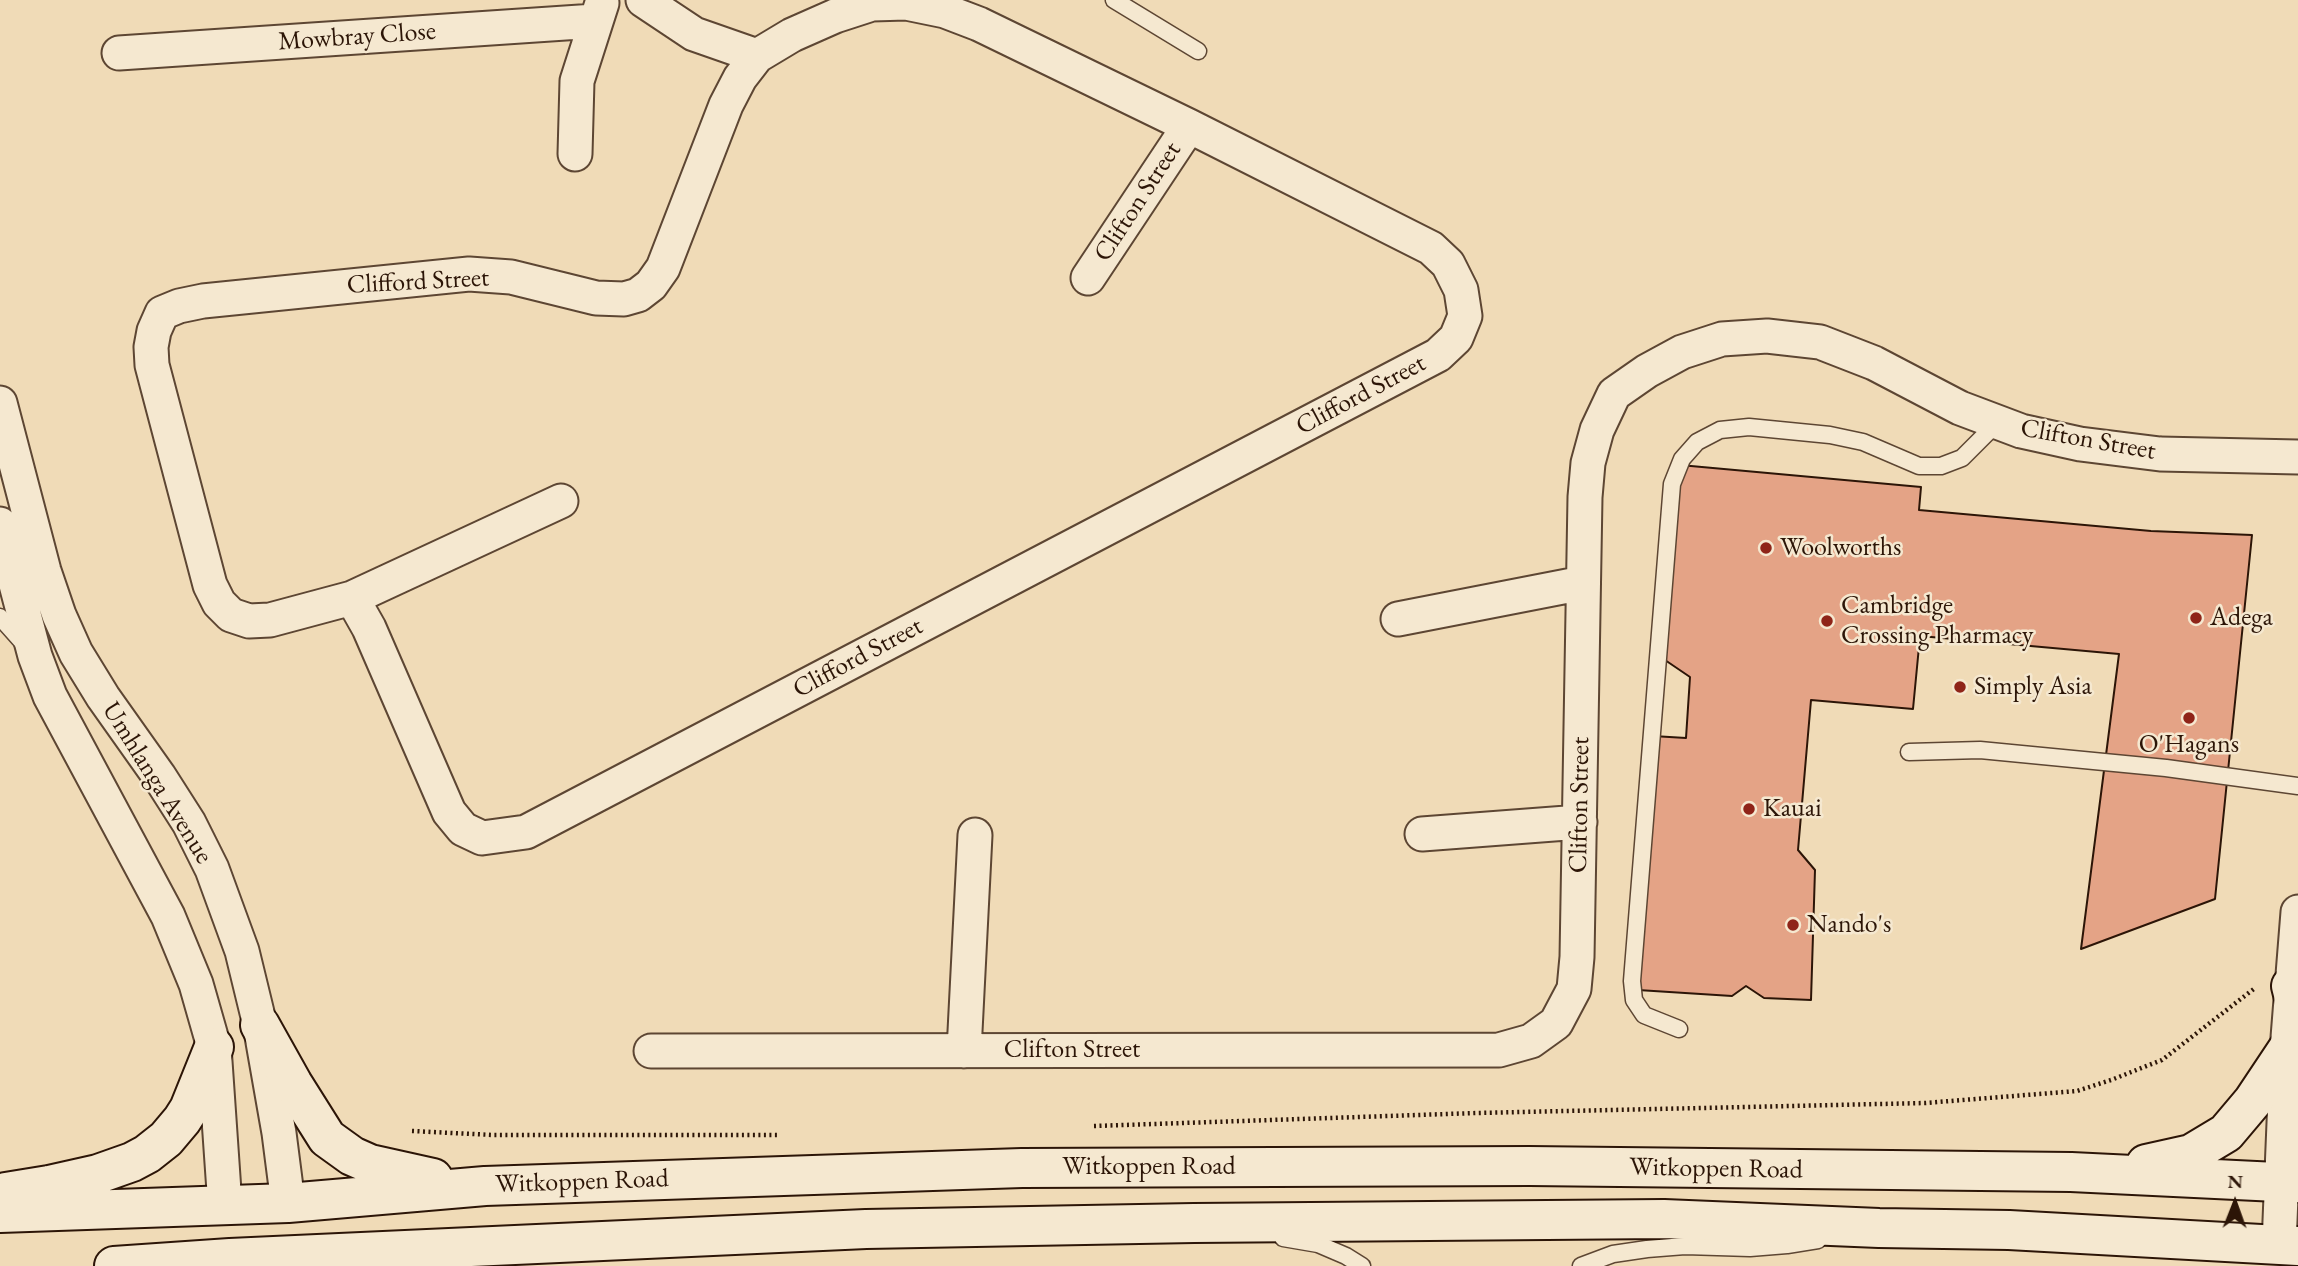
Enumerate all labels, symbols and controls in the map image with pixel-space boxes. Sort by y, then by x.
street label: Mowbray Close [277,16,437,58]
street label: Clifton Street [1088,136,1188,268]
street label: Clifford Street [346,263,490,301]
street label: Clifford Street [1291,348,1431,442]
street label: Clifton Street [2018,413,2158,467]
place label: Woolworths [1780,532,1901,564]
marker: Woolworths [1758,540,1774,556]
place label: Cambridge Crossing Pharmacy [1841,590,2033,652]
place label: Adega [2210,602,2273,634]
marker: Adega [2188,610,2204,626]
street label: Clifford Street [788,611,928,705]
marker: Cambridge Crossing Pharmacy [1819,613,1835,629]
place label: Simply Asia [1974,671,2092,703]
marker: Simply Asia [1952,679,1968,695]
street label: Umhlanga Avenue [95,696,219,870]
marker: O'Hagans [2181,710,2197,726]
place label: O'Hagans [2139,729,2239,761]
street label: Clifton Street [1563,737,1597,873]
place label: Kauai [1763,793,1822,825]
marker: Kauai [1741,801,1757,817]
place label: Nando's [1807,909,1891,941]
marker: Nando's [1785,917,1801,933]
street label: Clifton Street [1004,1034,1140,1066]
street label: Witkoppen Road [1062,1151,1236,1183]
street label: Witkoppen Road [1629,1152,1803,1186]
street label: Witkoppen Road [495,1163,669,1201]
north arrow [2200,1168,2270,1238]
text: N [2227,1169,2243,1194]

